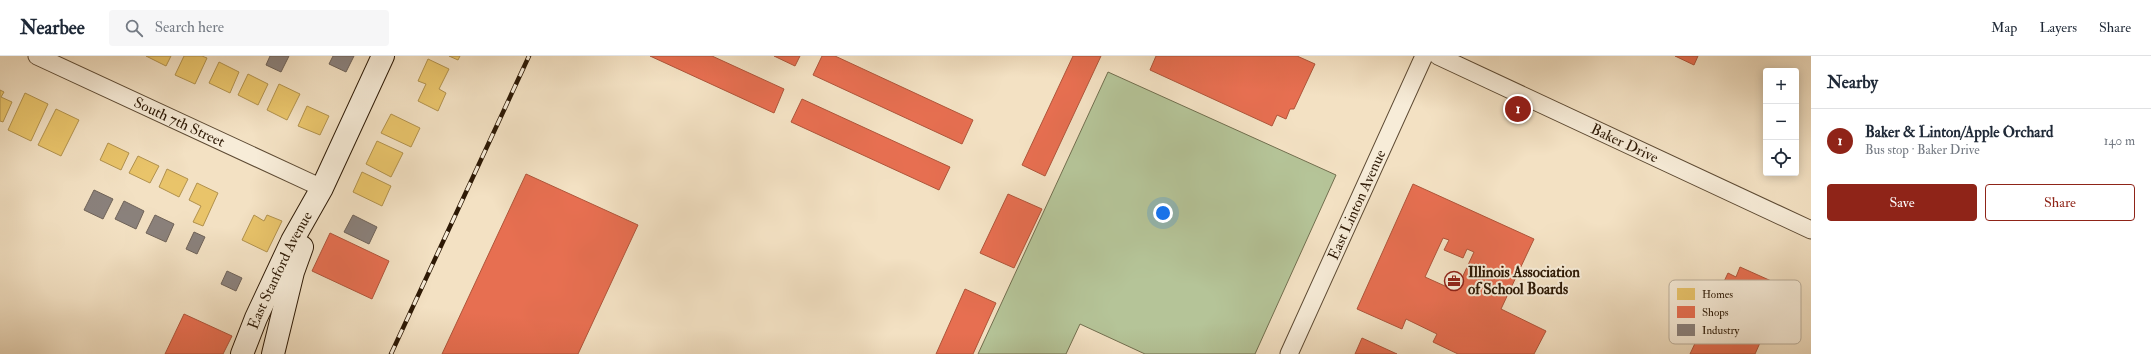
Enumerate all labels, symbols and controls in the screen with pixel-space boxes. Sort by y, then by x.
search box [109,10,389,46]
text: Nearbee [20,16,85,40]
icon: search [123,17,145,39]
text: Search here [155,18,224,37]
text: Map [1991,19,2017,36]
text: Layers [2039,19,2077,36]
text: Share [2099,19,2131,36]
map controls [1763,68,1799,176]
button: + [1763,68,1799,104]
text: Nearby [1827,72,1878,93]
street label: South 7th Street [131,93,228,151]
pin: 1 [1505,94,1531,124]
button: − [1763,104,1799,140]
street label: Baker Drive [1588,119,1662,167]
text: Baker & Linton/Apple Orchard [1865,123,2053,142]
text: 1 [1838,133,1842,149]
text: 140 m [2104,133,2135,149]
button: locate [1763,140,1799,176]
text: Bus stop · Baker Drive [1865,142,1980,158]
street label: East Linton Avenue [1323,146,1390,263]
button: Save [1827,184,1977,221]
button: Share [1985,184,2135,221]
your location [1153,203,1173,223]
street label: East Stanford Avenue [243,208,316,332]
place label: Illinois Association of School Boards [1468,263,1580,299]
office icon: Illinois Association of School Boards [1443,270,1465,292]
legend [1669,280,1801,344]
text: Homes [1702,288,1733,301]
text: Shops [1702,306,1729,320]
text: Industry [1702,324,1740,338]

